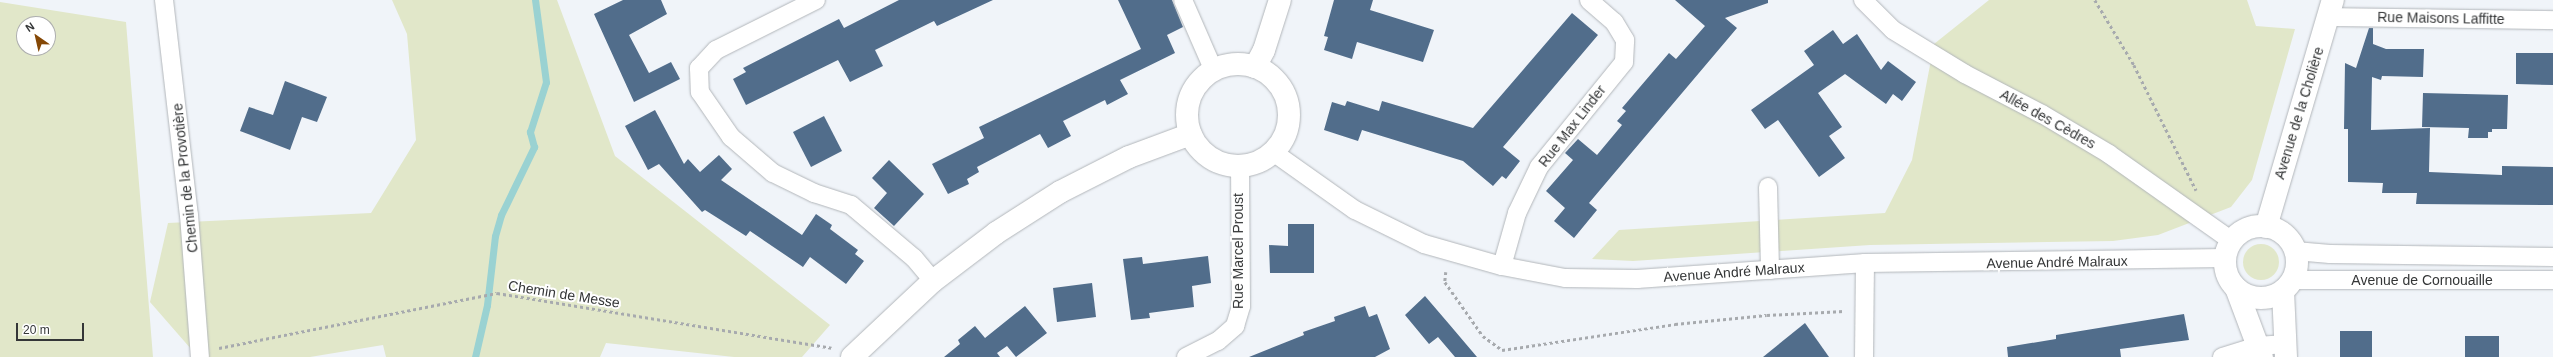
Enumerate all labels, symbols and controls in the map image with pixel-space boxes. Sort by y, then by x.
street label: Rue Maisons Laffitte [2377,8,2505,28]
north arrow [16,16,56,56]
text: N [23,20,36,34]
street label: Avenue de la Cholière [2271,45,2327,181]
street label: Rue Max Linder [1535,82,1609,170]
street label: Allée des Cèdres [1997,86,2099,152]
street label: Chemin de la Provotière [169,102,201,254]
street label: Rue Marcel Proust [1230,193,1246,309]
street label: Avenue André Malraux [1986,252,2128,272]
street label: Avenue André Malraux [1663,259,1805,285]
street label: Avenue de Cornouaille [2351,272,2493,288]
street label: Chemin de Messe [507,277,621,311]
scale bar [18,315,86,341]
text: 20 m [23,323,50,337]

